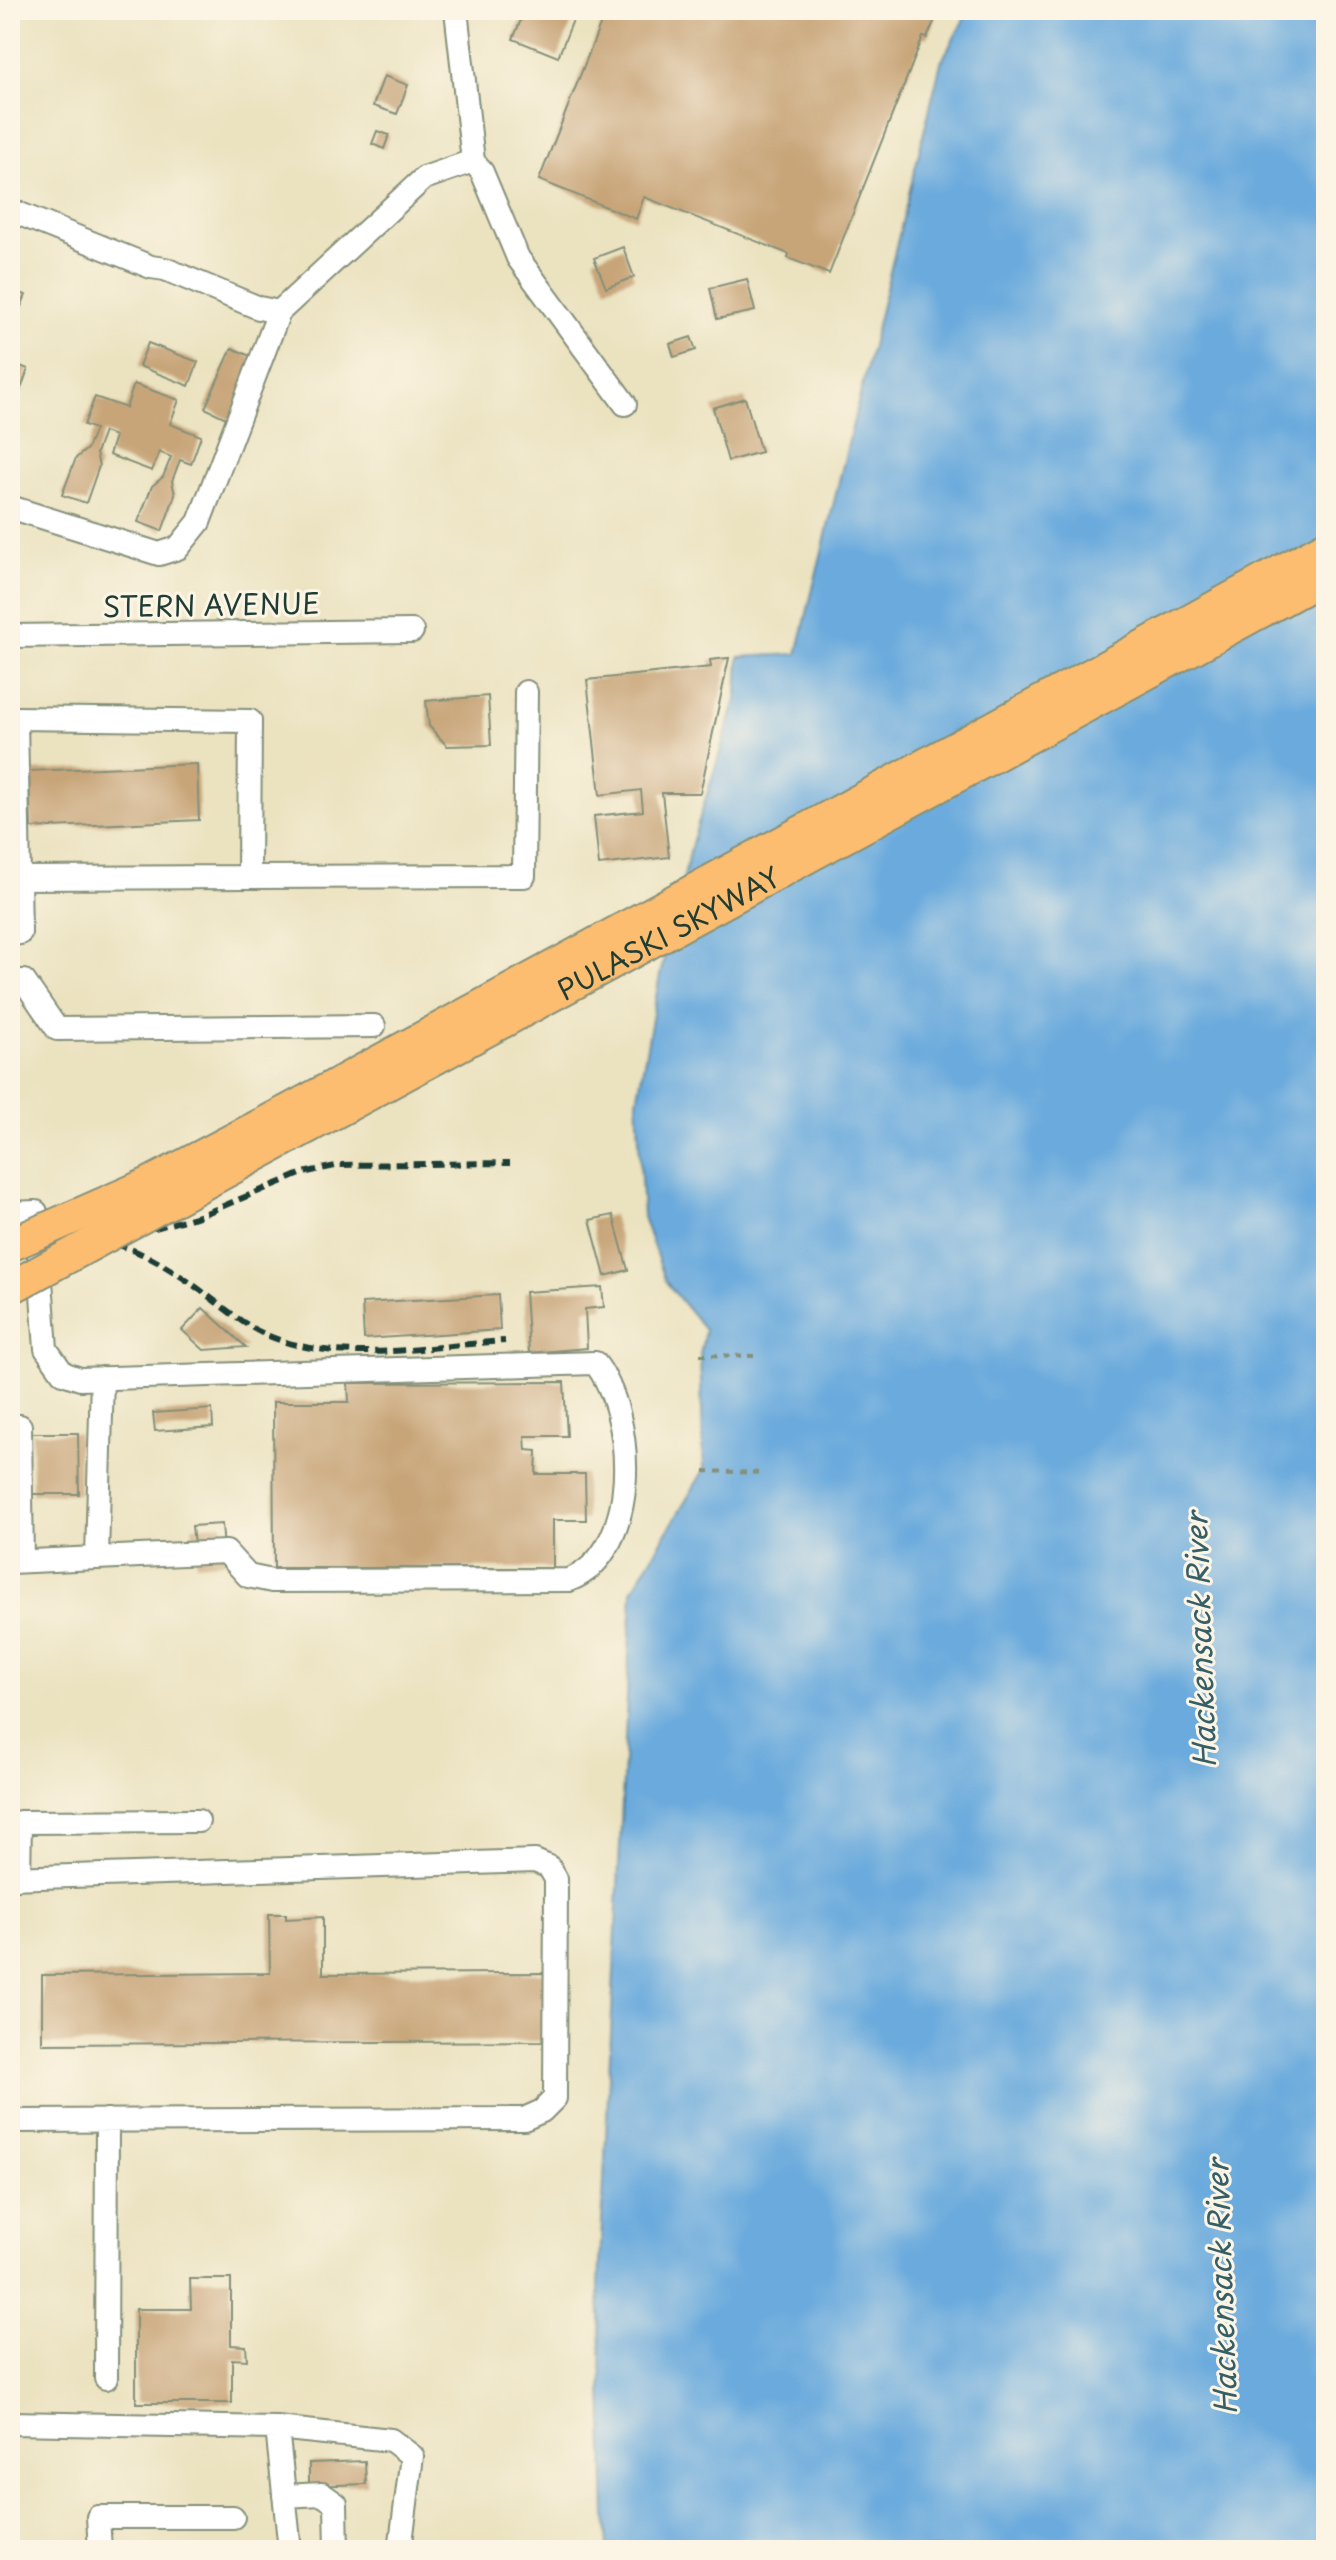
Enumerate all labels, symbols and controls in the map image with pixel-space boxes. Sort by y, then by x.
street label: STERN AVENUE [102,581,320,627]
street label: PULASKI SKYWAY [549,854,787,1010]
water label: Hackensack River [1172,1507,1226,1768]
water label: Hackensack River [1193,2154,1247,2415]

